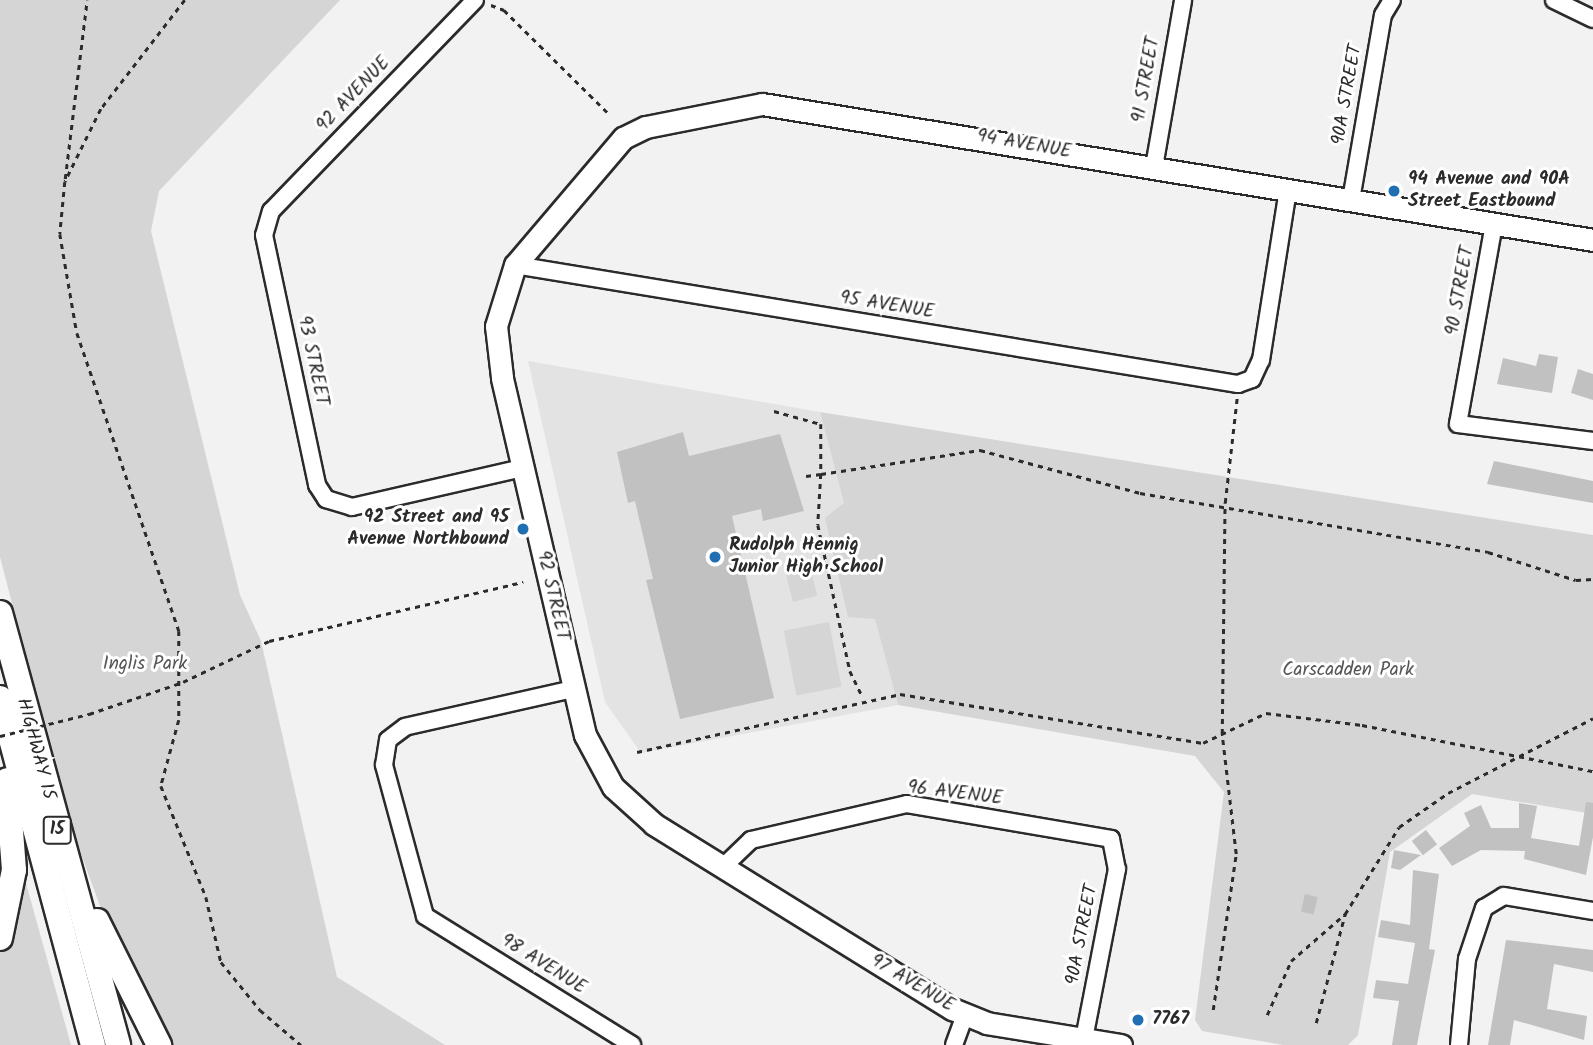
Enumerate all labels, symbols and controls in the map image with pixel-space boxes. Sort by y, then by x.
street label: 91 STREET [1128,35,1166,125]
street label: 90A STREET [1328,43,1368,147]
street label: 92 AVENUE [312,53,396,137]
street label: 94 AVENUE [975,125,1073,165]
place label: 94 Avenue and 90A Street Eastbound [1408,169,1570,213]
marker: 94 Avenue and 90A Street Eastbound [1386,183,1402,199]
street label: 90 STREET [1442,245,1480,337]
street label: 95 AVENUE [838,287,936,325]
street label: 93 STREET [291,314,333,408]
place label: 92 Street and 95 Avenue Northbound [347,507,509,551]
marker: 92 Street and 95 Avenue Northbound [515,521,531,537]
place label: Rudolph Hennig Junior High School [729,535,883,579]
street label: 92 STREET [531,549,573,643]
marker: Rudolph Hennig Junior High School [707,549,723,565]
park label: Inglis Park [103,654,187,676]
park label: Carscadden Park [1282,660,1414,682]
street label: HIGHWAY 15 [11,696,59,802]
street label: 96 AVENUE [906,777,1004,811]
road number: 15 [41,816,73,844]
street label: 90A STREET [1062,883,1104,987]
street label: 98 AVENUE [496,930,590,1000]
street label: 97 AVENUE [866,950,958,1018]
place label: 7767 [1152,1009,1189,1031]
marker: 7767 [1130,1012,1146,1028]

